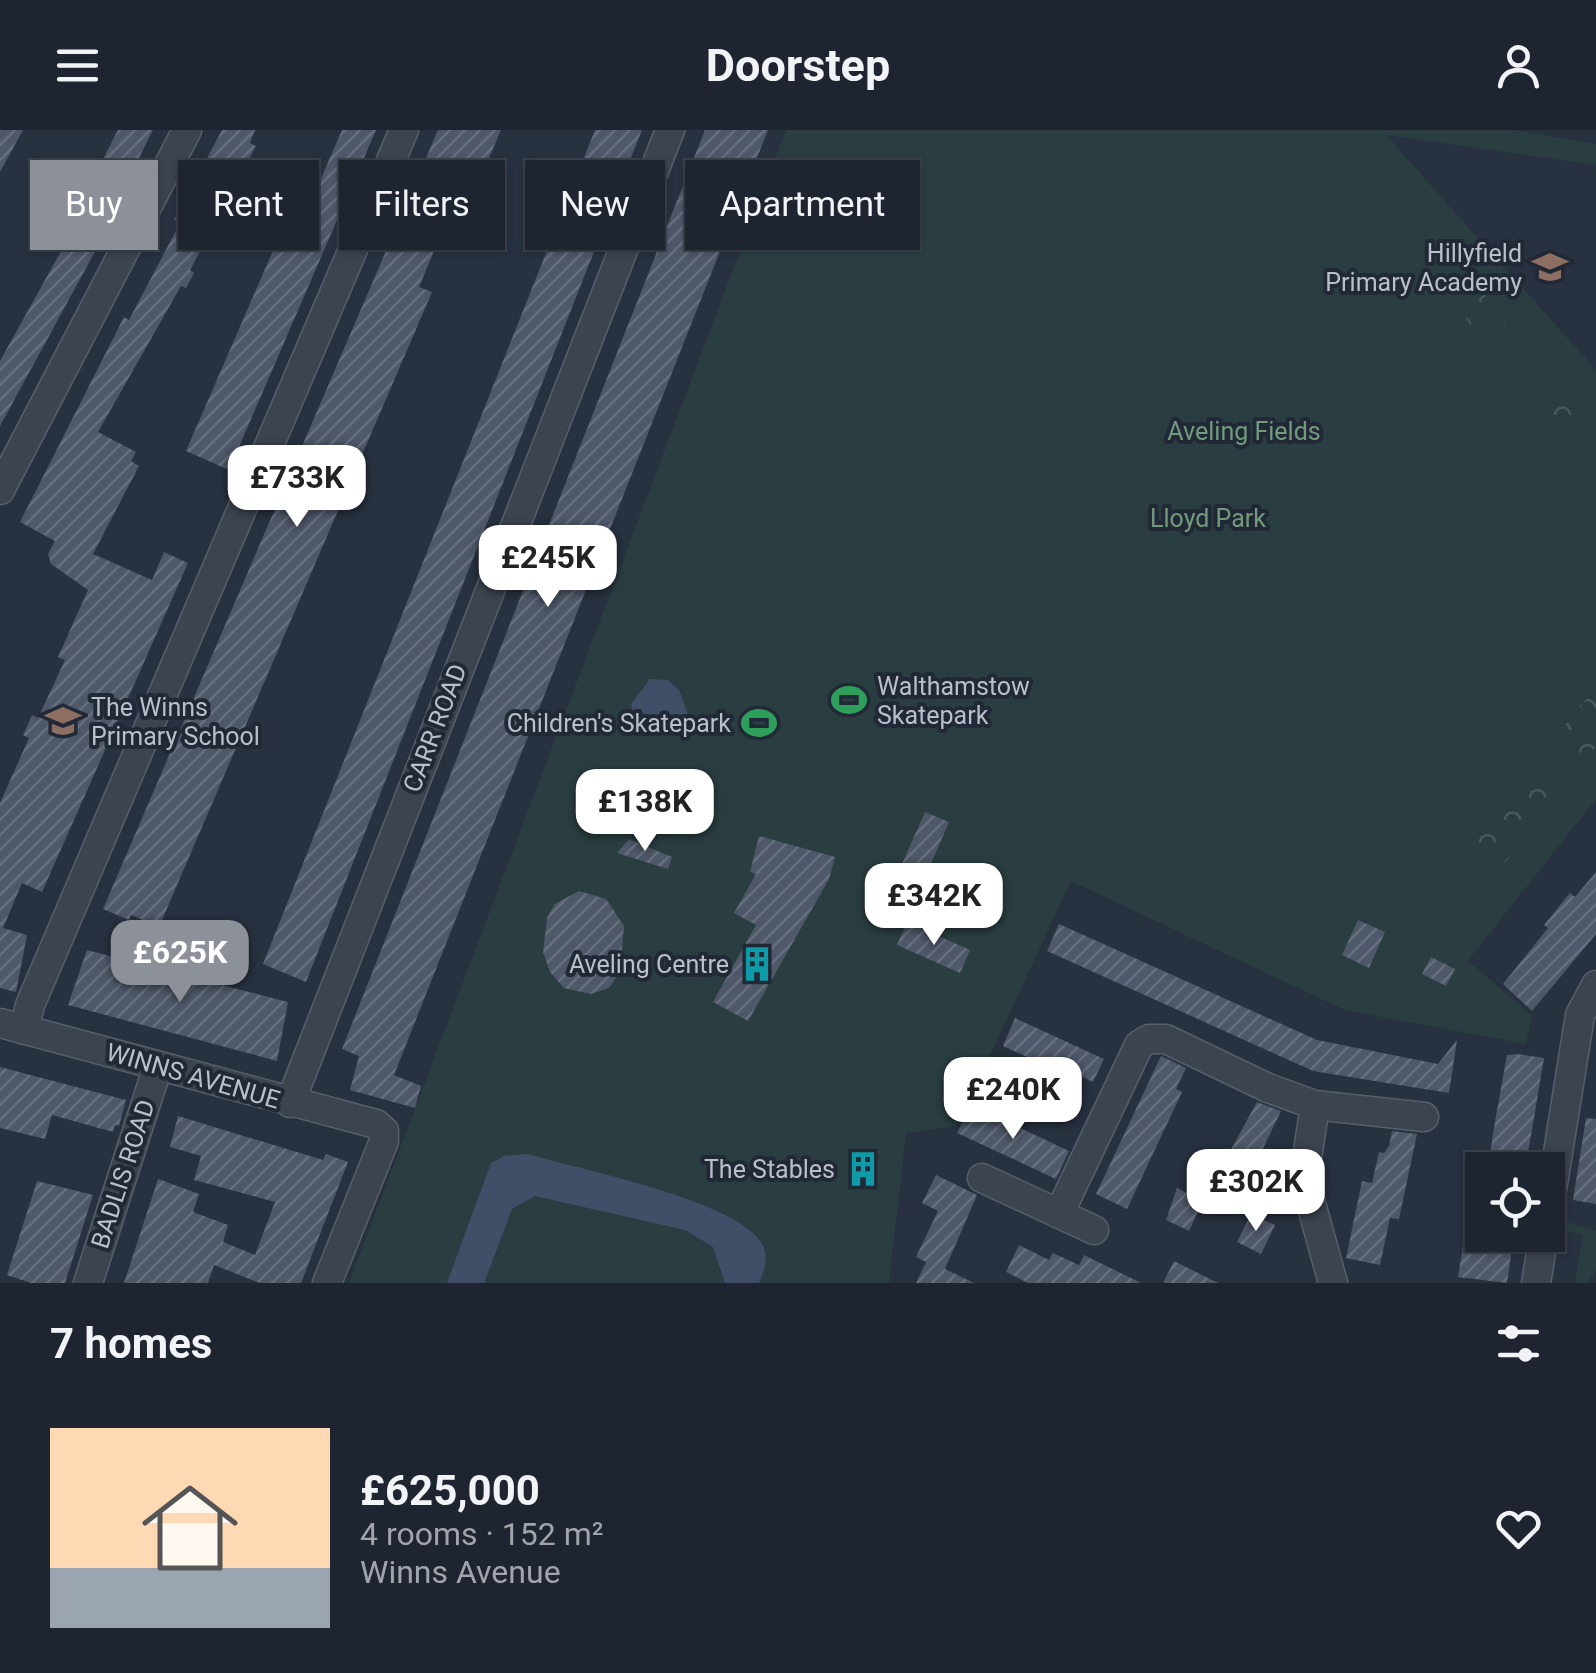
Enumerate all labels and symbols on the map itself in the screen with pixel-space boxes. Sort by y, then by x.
place label: Hillyfield Primary Academy [1325,239,1522,297]
school or university icon: Hillyfield Primary Academy [1531,248,1569,286]
park label: Aveling Fields [1167,417,1321,446]
pin: £733K [227,445,367,530]
park label: Lloyd Park [1150,504,1266,533]
pin: £245K [478,525,618,610]
street label: CARR ROAD [397,660,473,796]
place label: Walthamstow Skatepark [877,672,1030,730]
sports icon: Walthamstow Skatepark [830,681,868,719]
place label: The Winns Primary School [91,693,260,751]
school or university icon: The Winns Primary School [44,702,82,740]
sports icon: Children's Skatepark [740,704,778,742]
place label: Children's Skatepark [507,709,731,738]
pin: £138K [575,769,715,854]
pin: £342K [864,863,1004,948]
pin: £625K [110,920,250,1005]
building icon: Aveling Centre [738,945,776,983]
place label: Aveling Centre [569,950,729,979]
street label: WINNS AVENUE [103,1037,283,1115]
pin: £240K [943,1057,1083,1142]
street label: BADLIS ROAD [85,1096,161,1252]
pin: £302K [1186,1149,1326,1234]
building icon: The Stables [844,1150,882,1188]
place label: The Stables [704,1155,835,1184]

